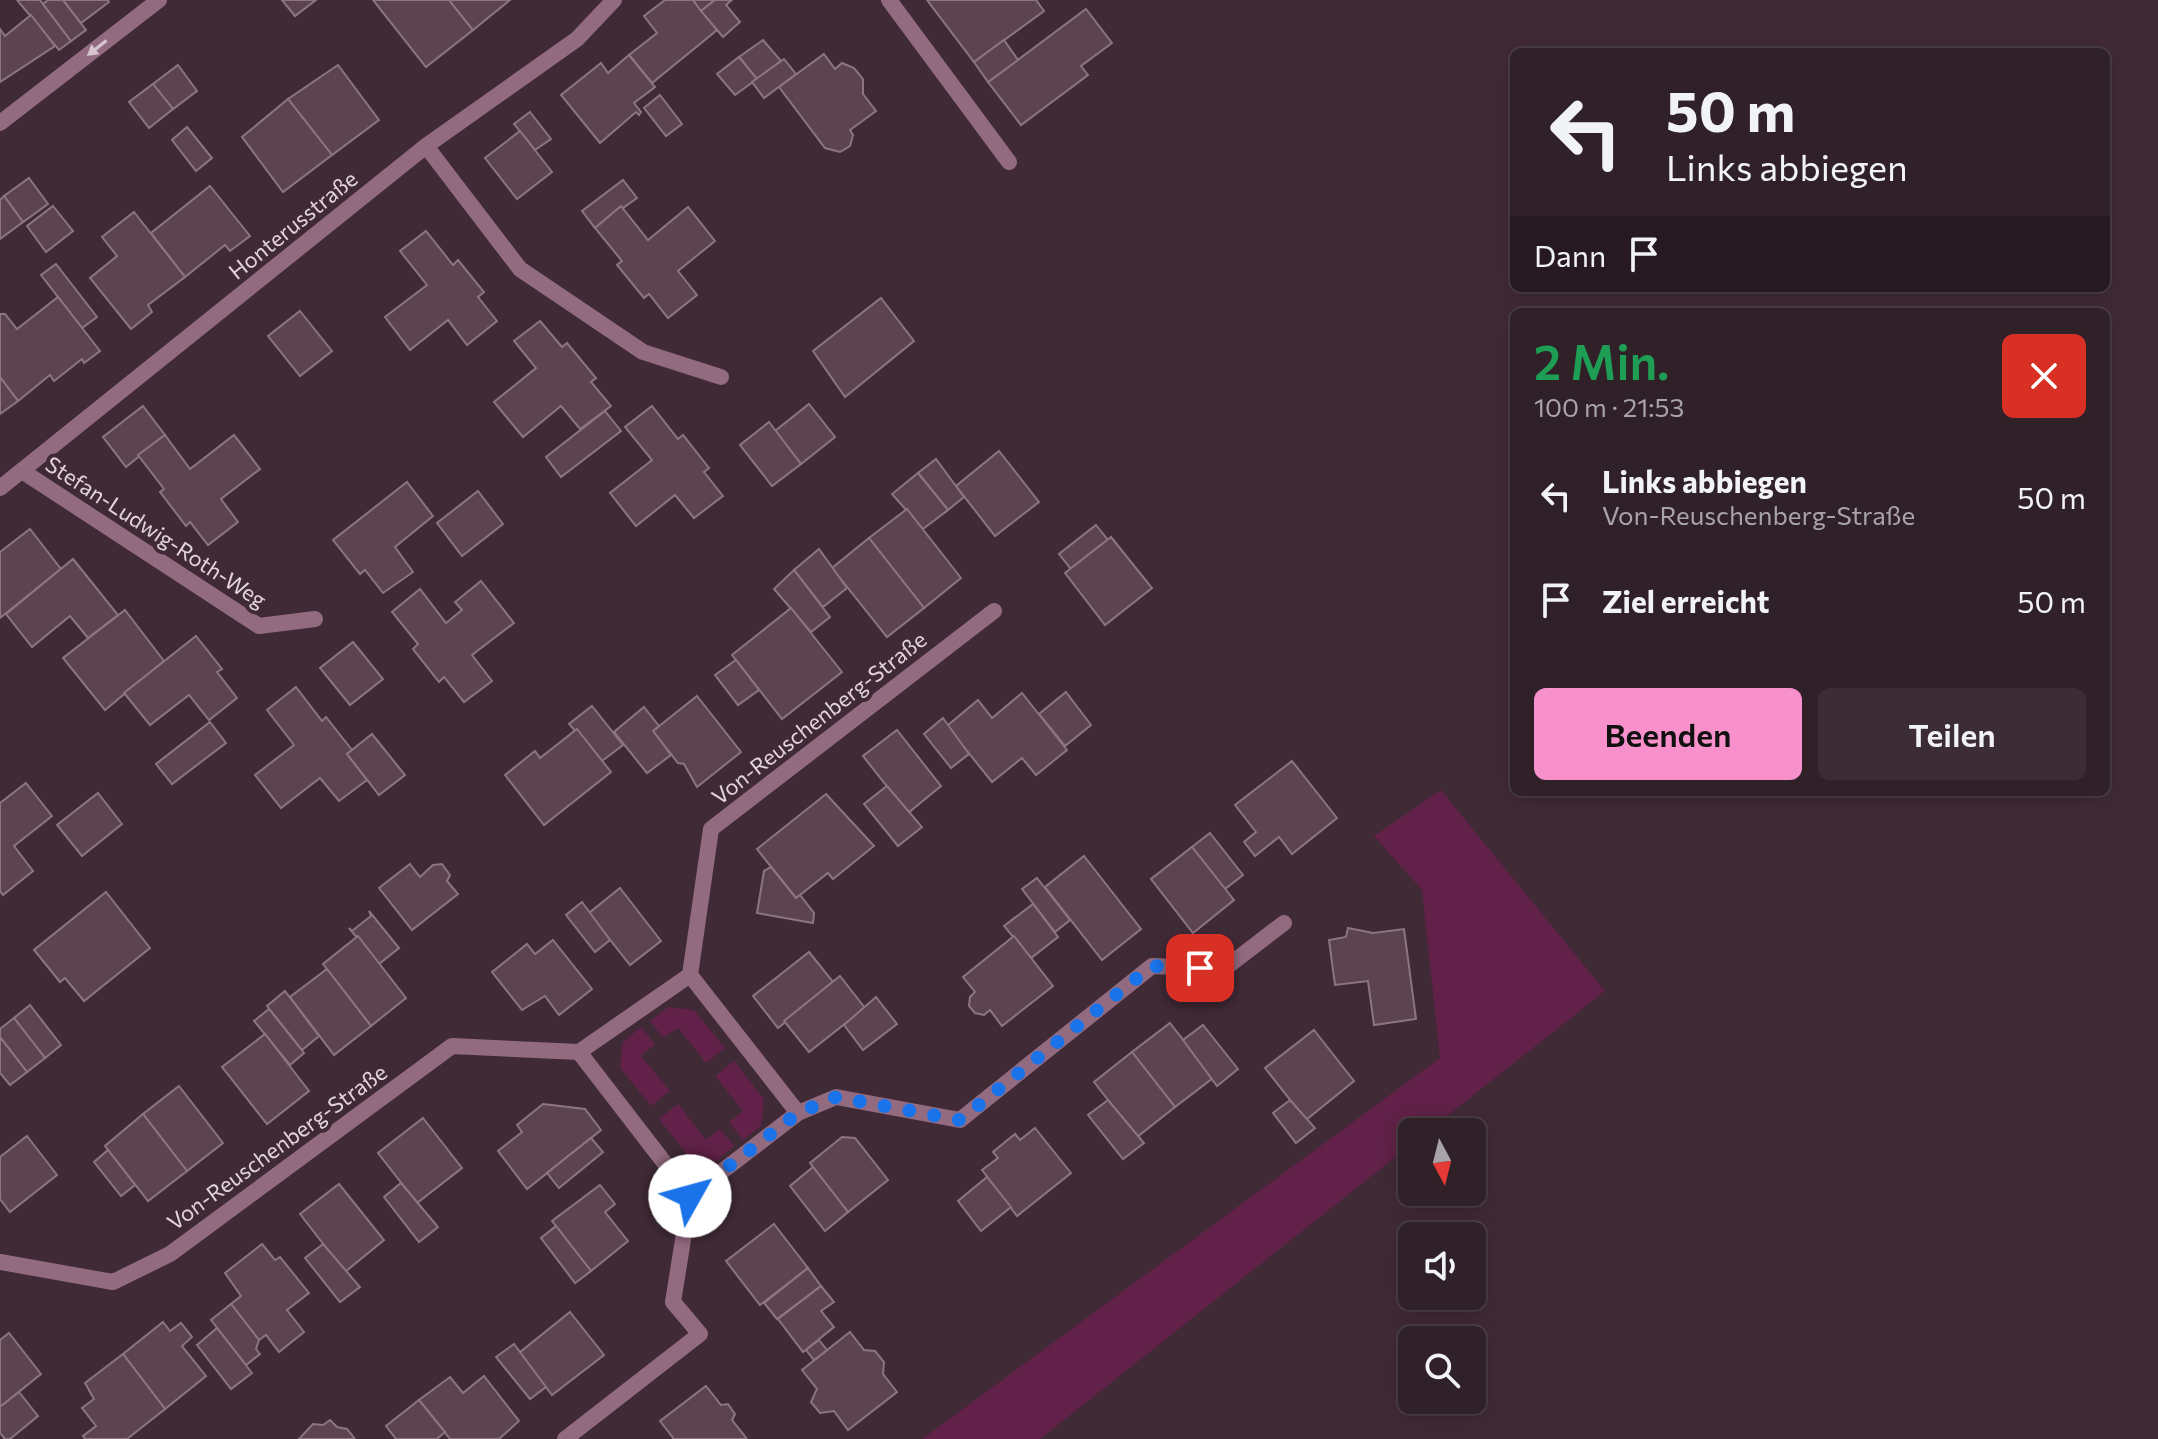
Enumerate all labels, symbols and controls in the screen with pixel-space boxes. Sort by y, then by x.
one-way arrow [87,39,107,55]
text: 50 m [1666,75,1795,144]
icon: left [1534,80,1638,184]
text: Links abbiegen [1666,144,1908,188]
street label: Honterusstraße [223,164,362,285]
icon: arrive [1622,232,1666,276]
text: Dann [1534,236,1606,273]
text: 2 Min. [1534,331,1669,390]
button: close [2002,334,2086,418]
text: 100 m · 21:53 [1534,391,1684,422]
street label: Stefan-Ludwig-Roth-Weg [41,450,272,613]
text: Links abbiegen [1602,462,1807,499]
icon: left [1534,474,1578,518]
text: 50 m [2017,478,2086,515]
text: Von-Reuschenberg-Straße [1602,499,1915,530]
icon: arrive [1534,578,1578,622]
text: Ziel erreicht [1602,582,1770,619]
text: 50 m [2017,582,2086,619]
street label: Von-Reuschenberg-Straße [706,625,931,810]
button: Beenden [1534,688,1802,780]
button: Teilen [1818,688,2086,780]
pin [1166,934,1234,1002]
icon: arrive [1178,946,1222,990]
street label: Von-Reuschenberg-Straße [162,1058,392,1235]
north arrow [1398,1118,1486,1206]
map controls [1398,1118,1486,1414]
position arrow [648,1154,732,1238]
button: sound [1398,1222,1486,1310]
button: search [1398,1326,1486,1414]

